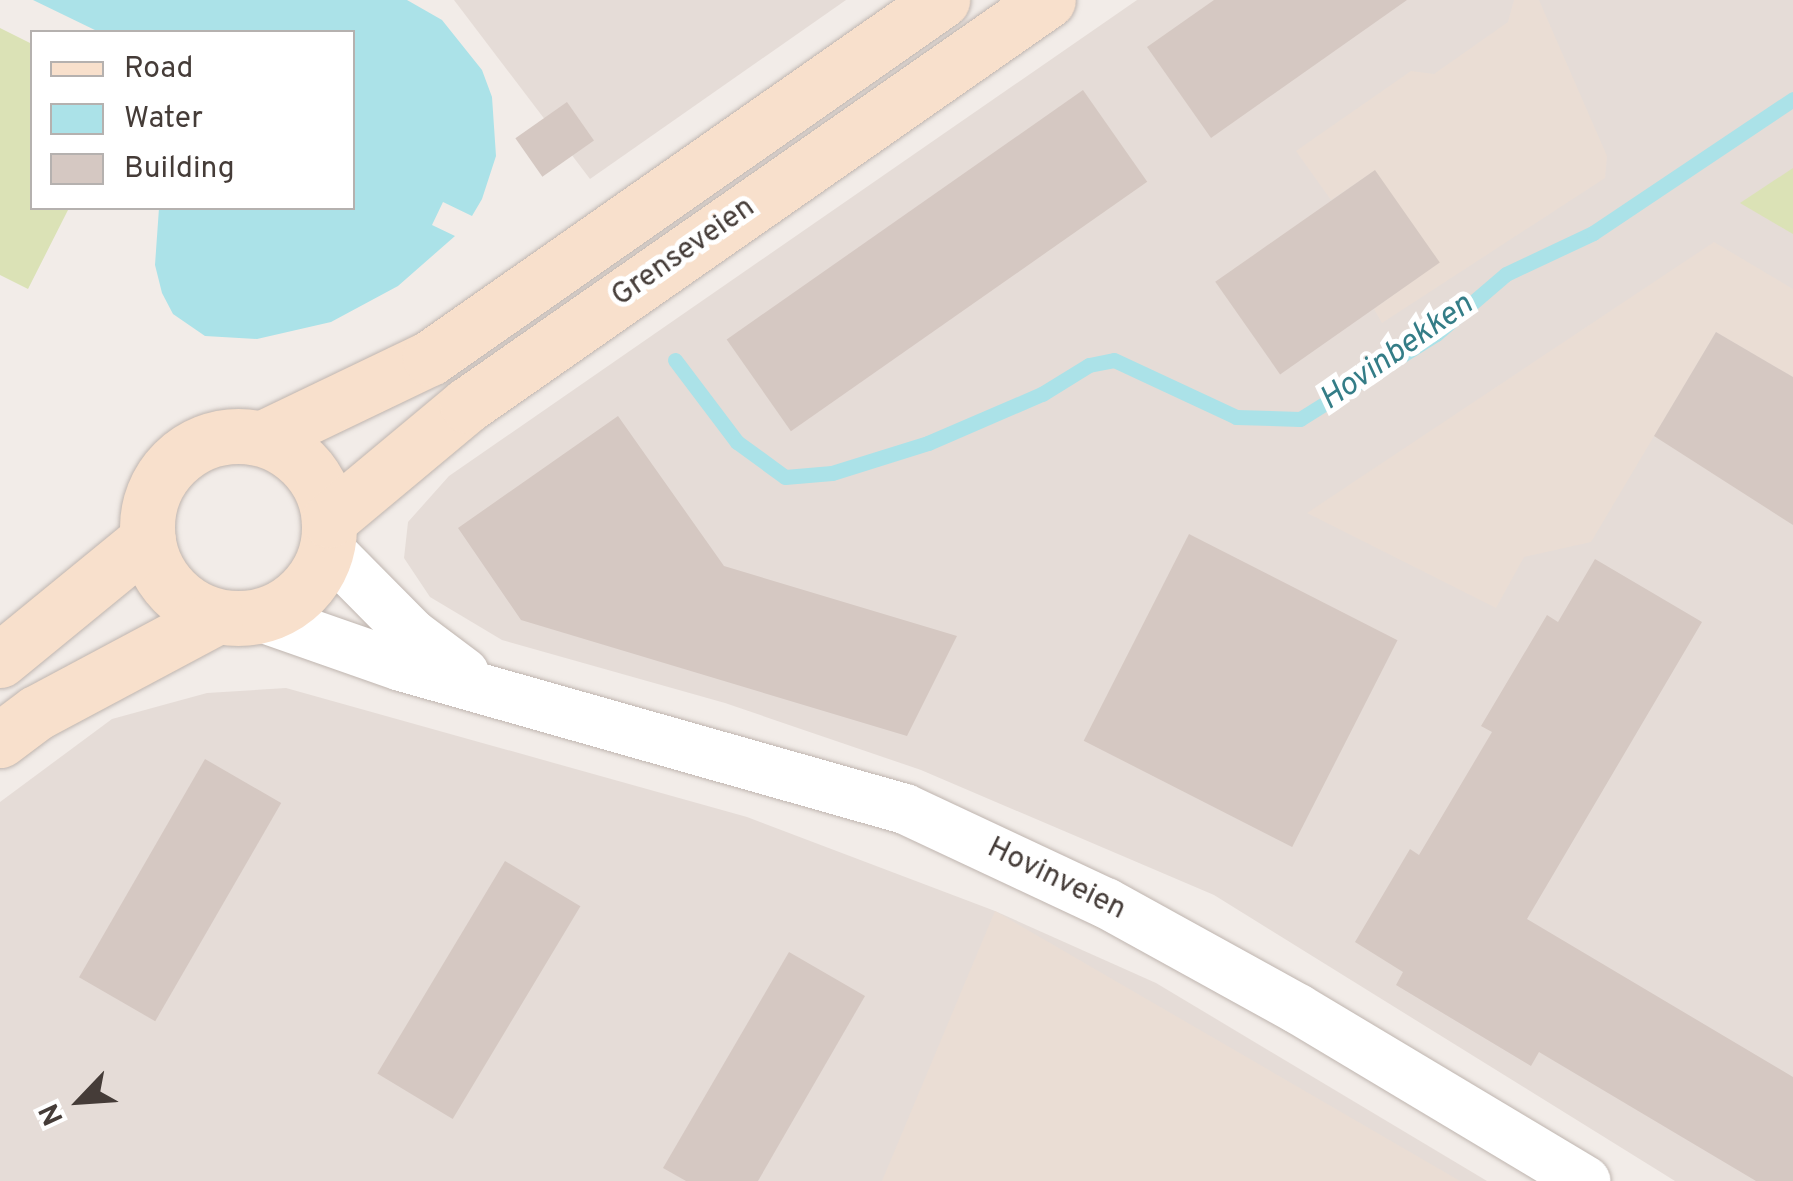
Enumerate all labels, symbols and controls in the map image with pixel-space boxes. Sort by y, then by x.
legend [30,30,355,210]
text: Road [124,51,193,88]
text: Water [124,101,203,138]
text: Building [124,151,235,188]
street label: Grenseveien [605,191,763,315]
water label: Hovinbekken [1313,286,1481,420]
street label: Hovinveien [981,831,1131,929]
north arrow [30,1051,130,1151]
text: N [32,1097,73,1130]

